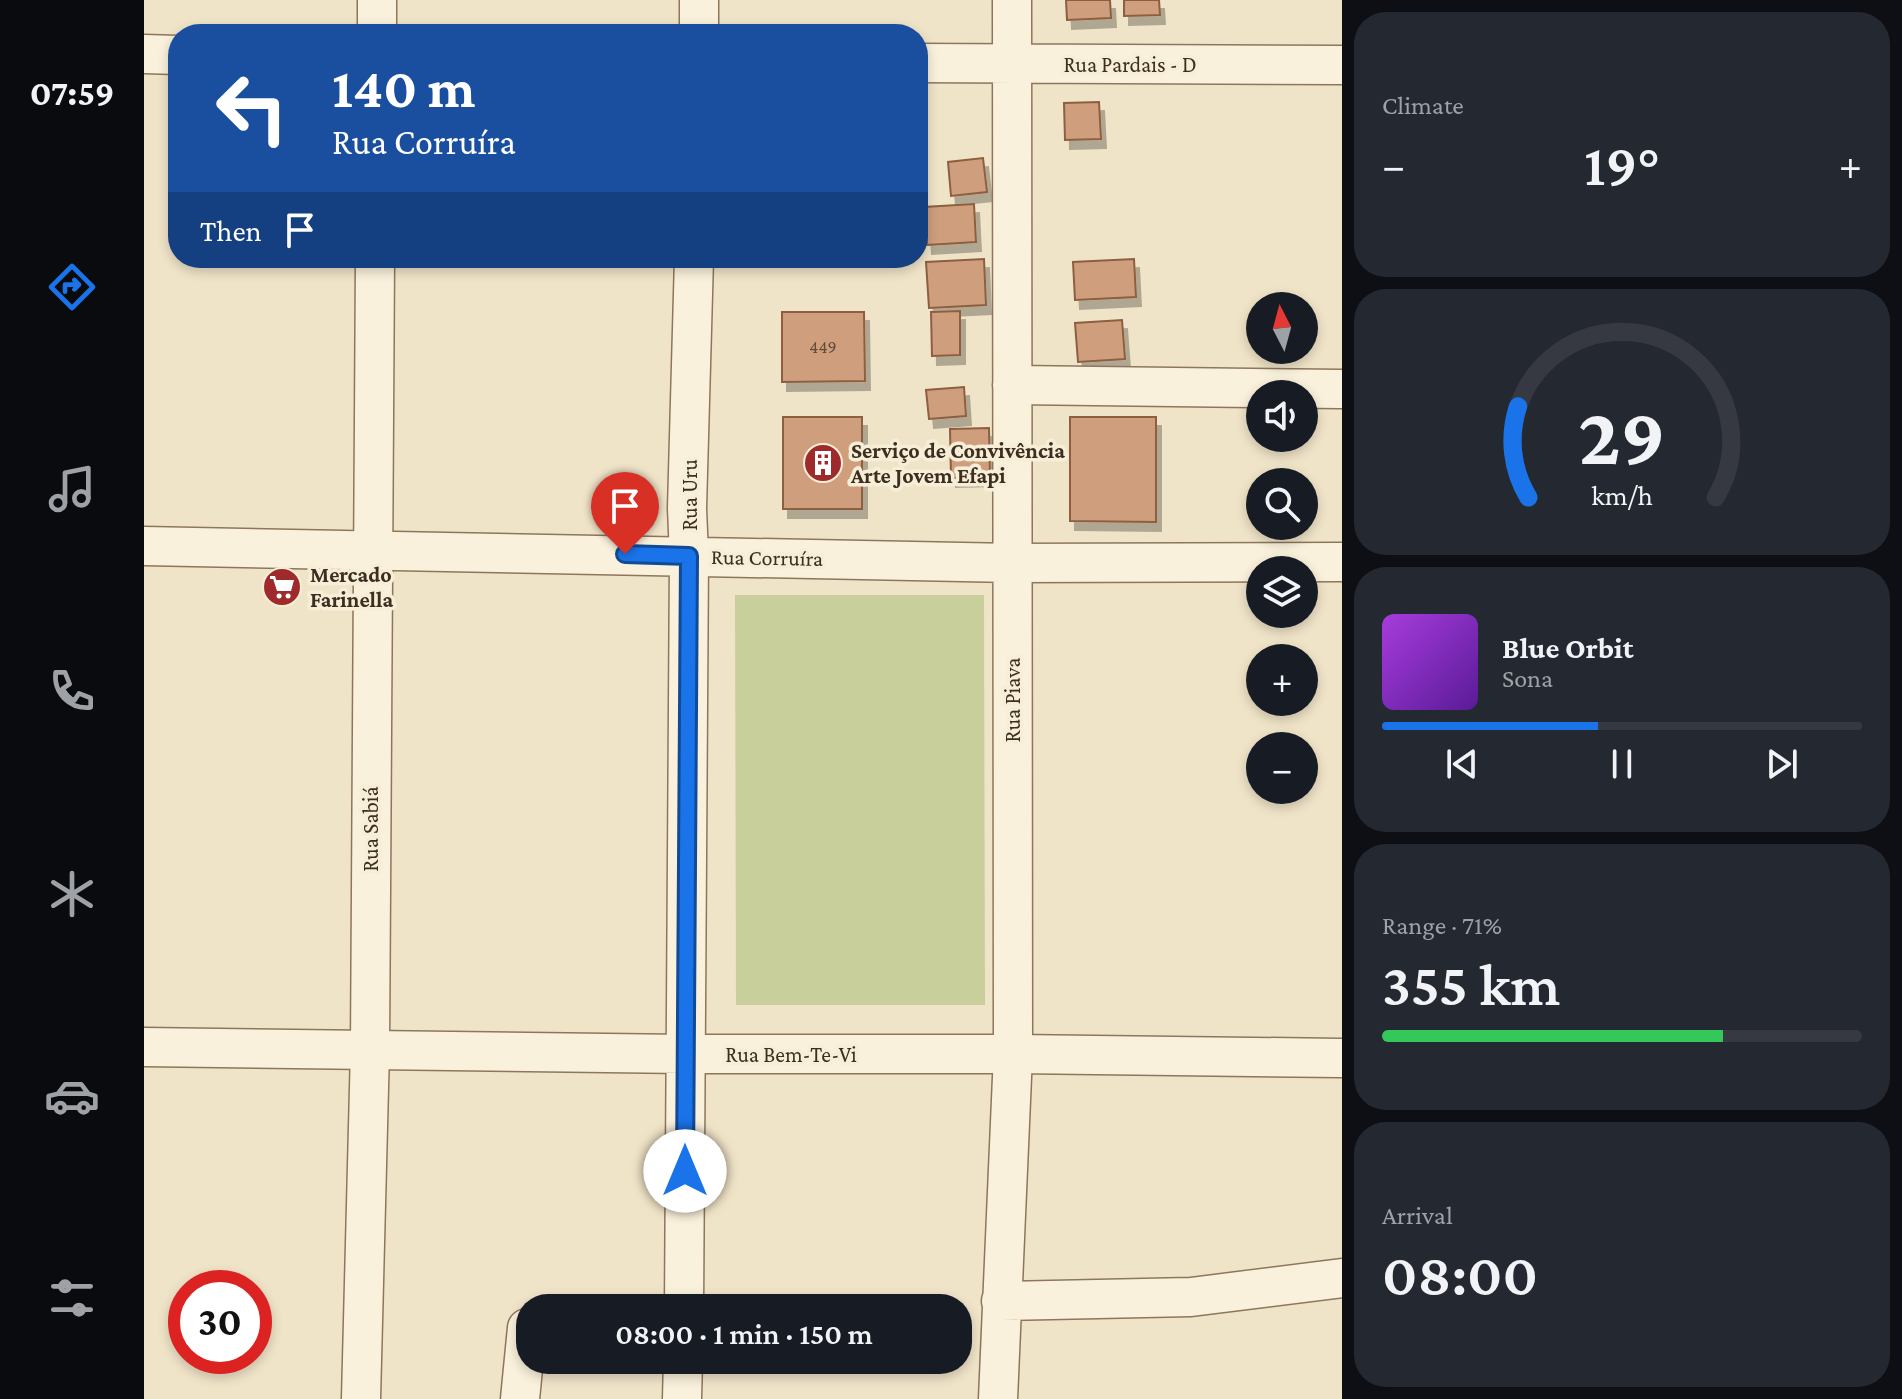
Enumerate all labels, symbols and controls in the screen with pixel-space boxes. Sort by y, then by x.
street label: Rua Pardais - D [1063,52,1197,77]
icon: left [200,56,304,160]
text: 140 m [332,57,475,119]
text: 07:59 [30,73,114,113]
text: Climate [1382,91,1464,120]
text: Rua Corruíra [332,122,516,162]
text: 19° [1584,131,1660,198]
text: − [1382,141,1405,189]
text: + [1839,141,1862,189]
icon: arrive [278,208,322,252]
text: Then [200,214,262,247]
icon: directions [44,259,100,315]
north arrow [1246,292,1318,364]
map controls [1246,292,1318,804]
house number: 449 [809,337,837,357]
button: sound [1246,380,1318,452]
text: 29 [1578,389,1666,482]
place label: Serviço de Convivência Arte Jovem Efapi [850,438,1065,488]
building icon: Serviço de Convivência Arte Jovem Efapi [802,442,844,484]
street label: Rua Uru [677,459,702,531]
icon: music [44,461,100,517]
button: search [1246,468,1318,540]
pin [591,472,659,554]
text: km/h [1591,479,1653,511]
icon: arrive [603,484,647,528]
street label: Rua Corruíra [711,544,823,571]
button: layers [1246,556,1318,628]
place label: Mercado Farinella [310,562,393,612]
supermarket icon: Mercado Farinella [261,566,303,608]
text: Blue Orbit [1502,631,1633,664]
button: + [1246,644,1318,716]
street label: Rua Piava [1000,658,1025,742]
icon: phone [44,663,100,719]
text: Sona [1502,664,1553,693]
button: − [1246,732,1318,804]
icon: previous [1440,742,1484,786]
icon: pause [1600,742,1644,786]
icon: next [1760,742,1804,786]
street label: Rua Sabiá [358,786,383,872]
icon: climate [44,866,100,922]
text: Range · 71% [1382,911,1502,940]
text: 355 km [1382,951,1560,1018]
street label: Rua Bem-Te-Vi [725,1042,857,1067]
icon: car [44,1068,100,1124]
position arrow [643,1129,727,1213]
text: Arrival [1382,1201,1453,1230]
text: 08:00 [1382,1241,1538,1308]
icon: filters [44,1270,100,1326]
speed limit sign: 30 [168,1270,272,1374]
text: 08:00 · 1 min · 150 m [615,1317,873,1350]

